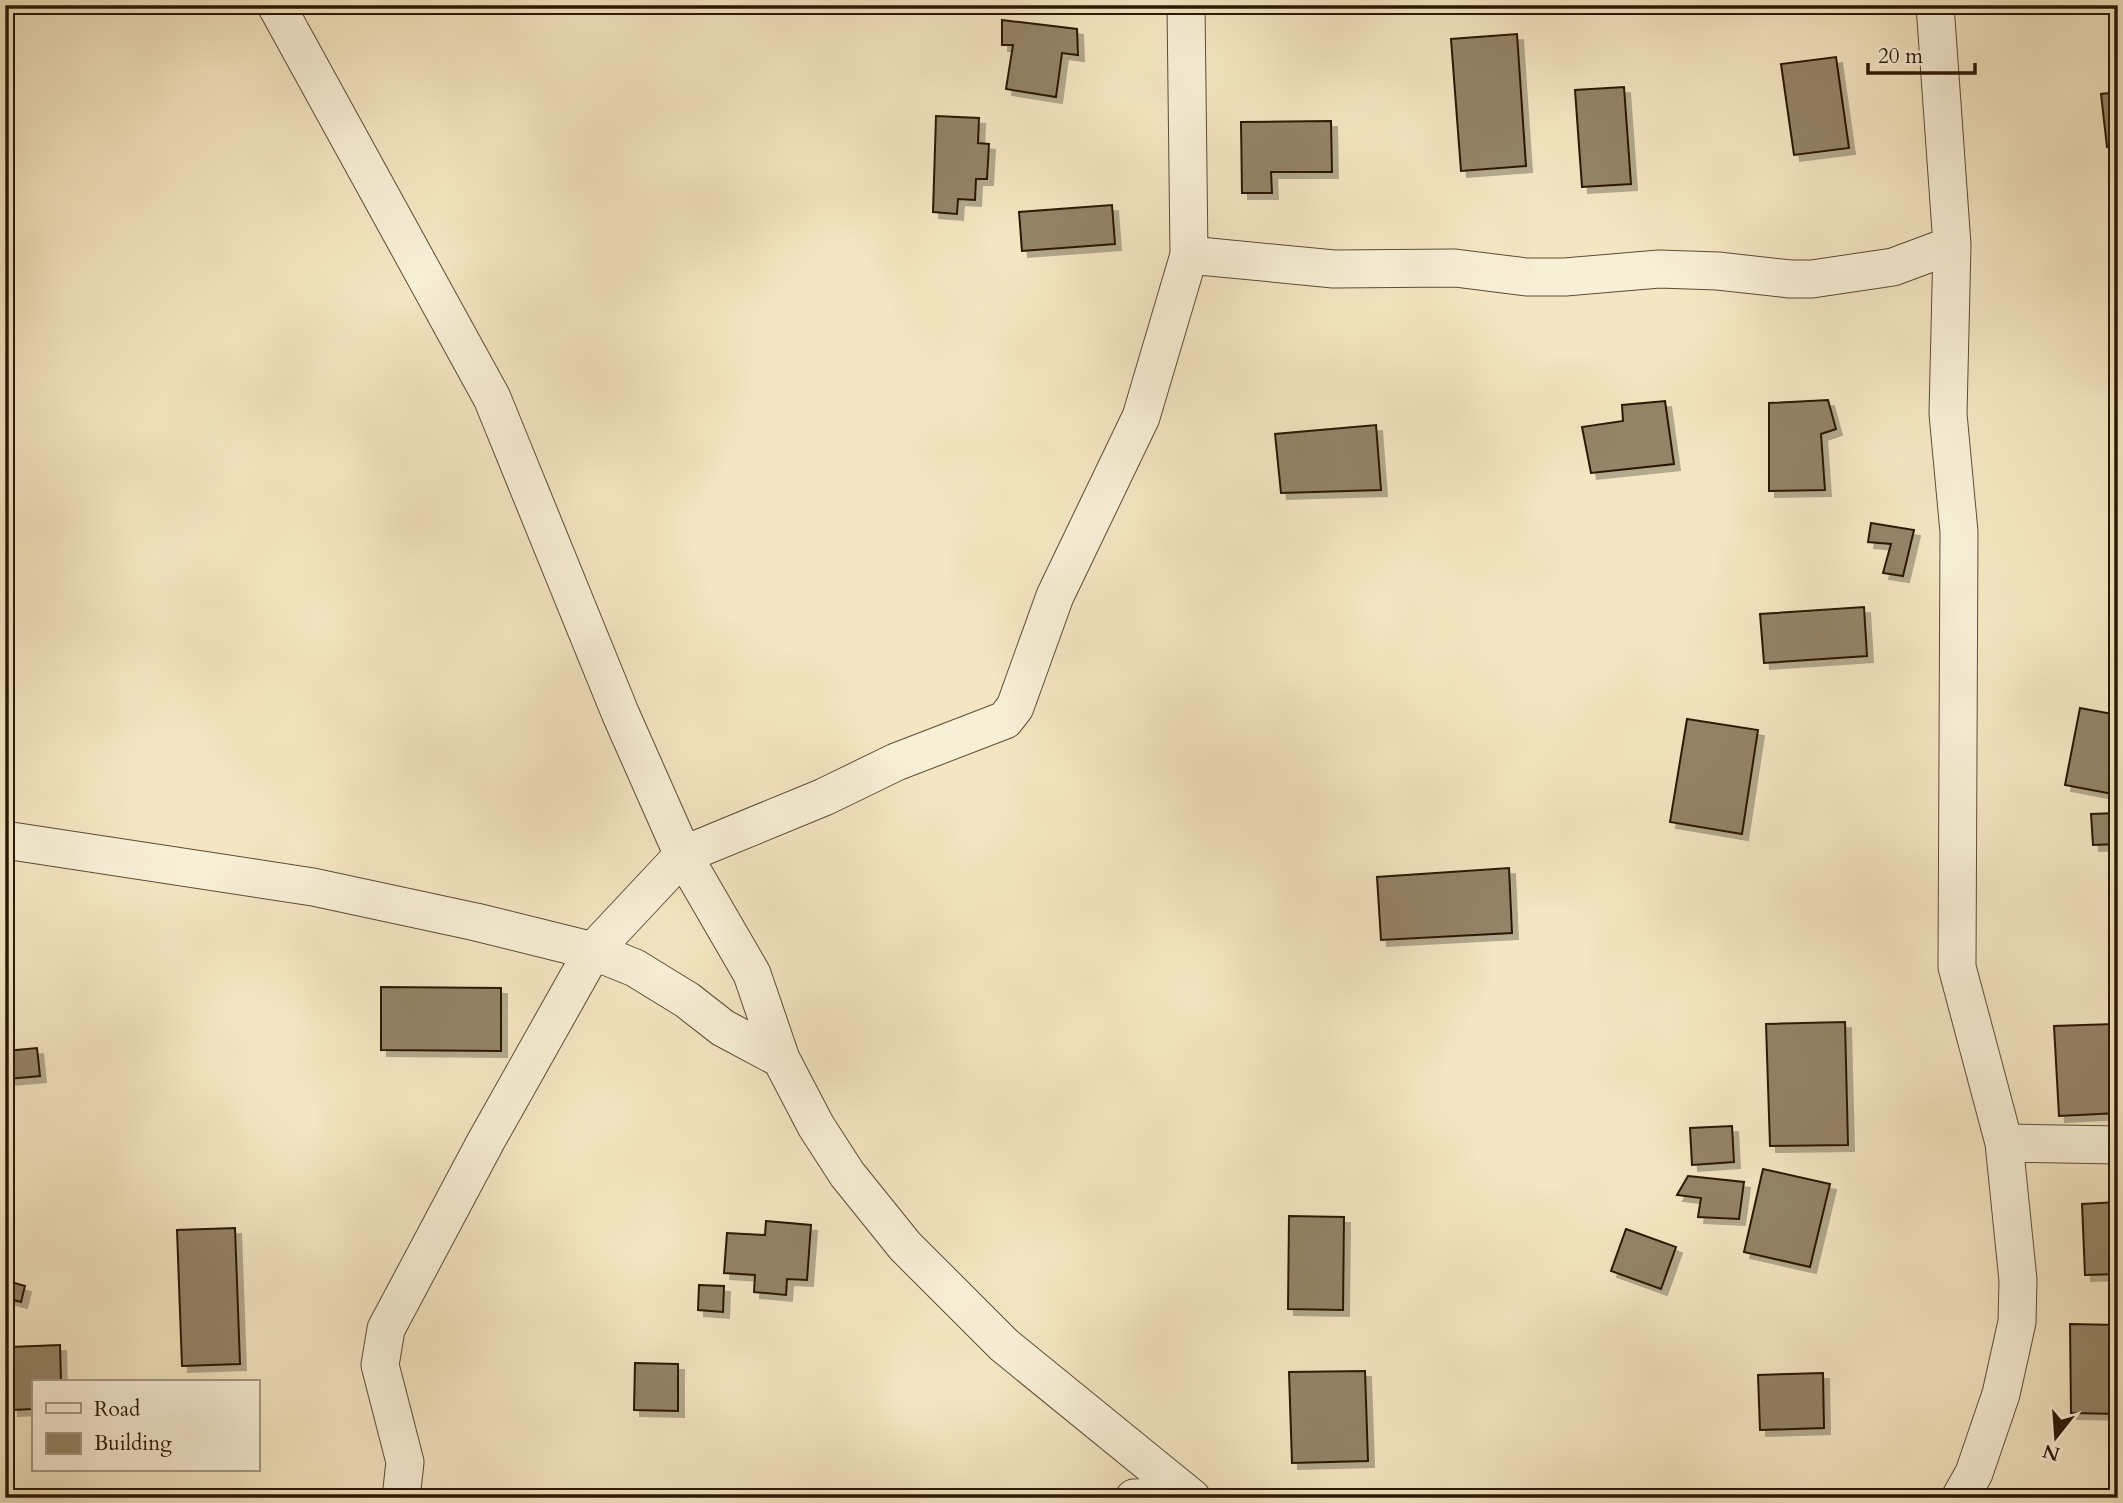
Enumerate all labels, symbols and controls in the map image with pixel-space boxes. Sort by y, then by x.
scale bar [1868,32,1974,76]
text: 20 m [1878,42,1923,71]
legend [32,1380,259,1472]
text: Road [94,1395,140,1424]
north arrow [2022,1402,2092,1472]
text: Building [94,1429,172,1458]
text: N [2039,1437,2063,1467]

